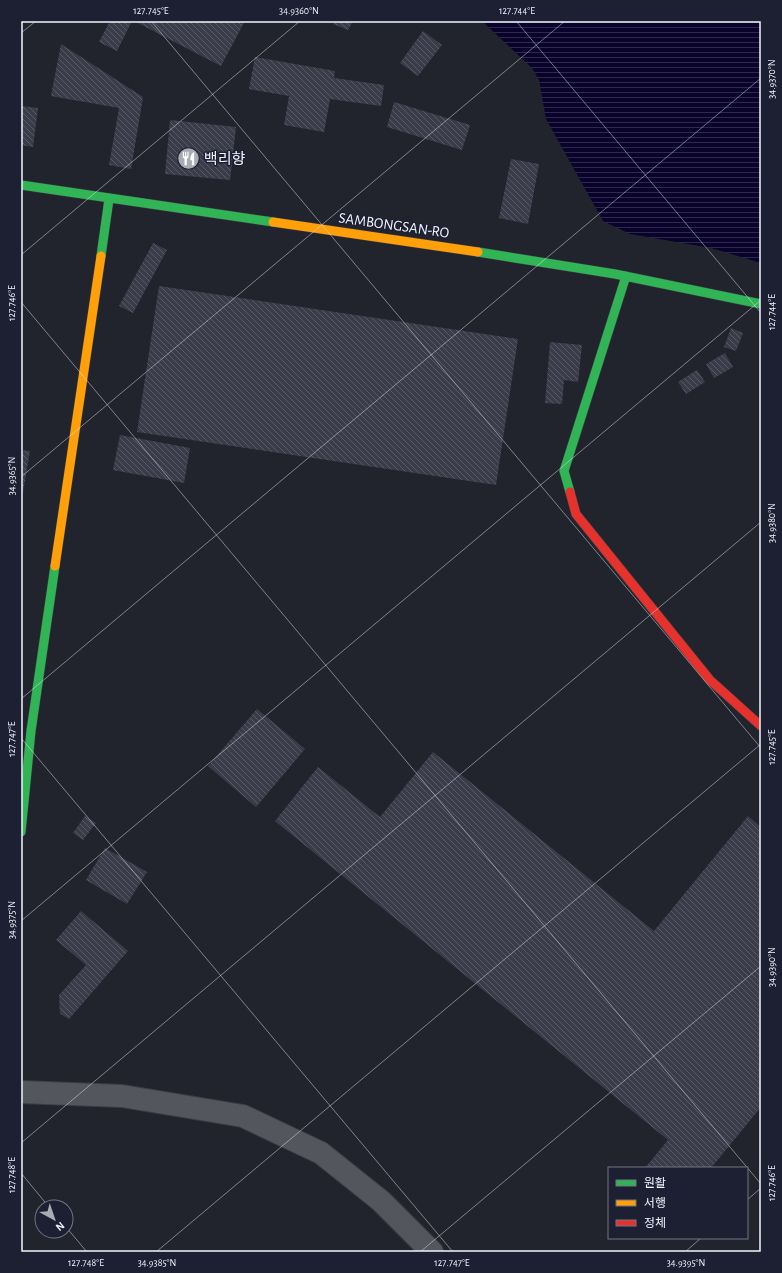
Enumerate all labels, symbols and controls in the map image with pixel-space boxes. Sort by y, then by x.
text: 127.745°E [133,6,169,16]
text: 34.9360°N [279,6,319,16]
text: 127.744°E [499,6,535,16]
text: 34.9370°N [767,59,777,99]
restaurant icon: 백리향 [175,146,201,172]
place label: 백리향 [204,151,246,167]
street label: SAMBONGSAN-RO [338,210,450,241]
text: 127.746°E [7,285,17,321]
text: 127.744°E [767,294,777,330]
text: 34.9365°N [7,457,17,495]
text: 34.9380°N [767,503,777,543]
text: 127.747°E [7,721,17,757]
text: 127.745°E [767,729,777,765]
text: 34.9375°N [7,901,17,939]
text: 34.9390°N [767,947,777,987]
text: 127.748°E [7,1157,17,1193]
text: 127.746°E [767,1165,777,1201]
legend [608,1167,748,1239]
text: 원활 [644,1177,666,1189]
text: 서행 [644,1197,666,1209]
north arrow [34,1199,74,1239]
text: 정체 [644,1217,666,1229]
text: N [54,1220,67,1233]
text: 127.748°E [68,1258,104,1268]
text: 34.9385°N [138,1258,176,1268]
text: 127.747°E [434,1258,470,1268]
text: 34.9395°N [667,1258,705,1268]

